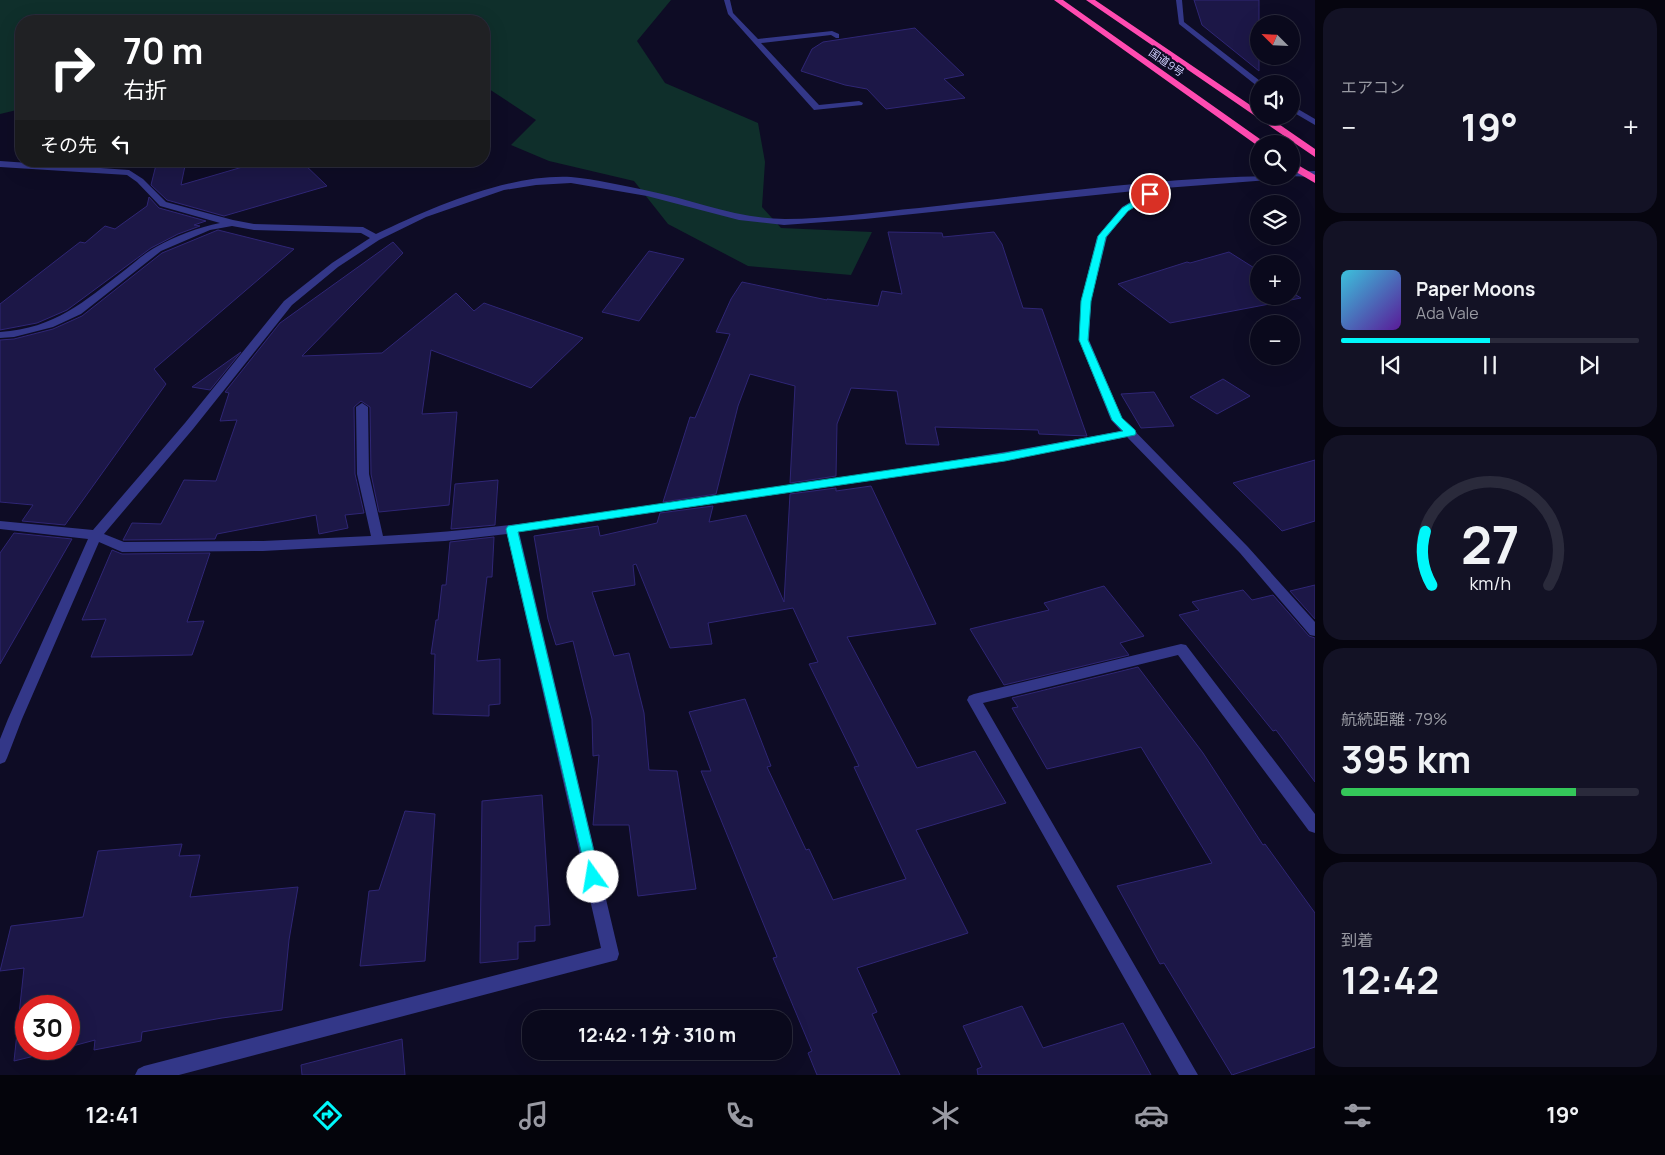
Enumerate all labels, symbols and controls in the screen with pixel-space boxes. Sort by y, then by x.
north arrow [1250,15,1300,65]
map controls [1250,15,1300,365]
text: 70 m [123,27,203,75]
icon: right [40,35,105,100]
street label: 国道9号 [1146,44,1188,80]
text: 右折 [123,75,167,105]
button: sound [1250,75,1300,125]
text: エアコン [1341,76,1405,98]
text: 19° [1461,100,1518,152]
text: − [1341,108,1356,146]
text: + [1623,108,1639,146]
icon: left [107,130,135,158]
text: その先 [40,132,97,158]
button: search [1250,135,1300,185]
pin [1129,173,1171,215]
icon: arrive [1136,180,1164,208]
button: layers [1250,195,1300,245]
button: + [1250,255,1300,305]
text: Paper Moons [1416,276,1535,302]
text: Ada Vale [1416,302,1479,324]
button: − [1250,315,1300,365]
icon: previous [1377,351,1405,379]
icon: pause [1476,351,1504,379]
icon: next [1575,351,1603,379]
text: 27 [1461,509,1519,580]
text: km/h [1469,571,1511,595]
text: 航続距離 · 79% [1341,708,1447,730]
text: 395 km [1341,732,1471,784]
position arrow [566,850,618,902]
text: 到着 [1341,929,1373,951]
text: 12:42 [1341,953,1439,1005]
speed limit sign: 30 [15,995,80,1060]
text: 12:42 · 1 分 · 310 m [578,1022,736,1048]
icon: directions [310,1098,345,1133]
icon: music [516,1098,551,1133]
icon: phone [722,1098,757,1133]
icon: climate [928,1098,963,1133]
icon: car [1134,1098,1169,1133]
icon: filters [1340,1098,1375,1133]
text: 12:41 [86,1100,139,1130]
text: 19° [1546,1100,1579,1130]

